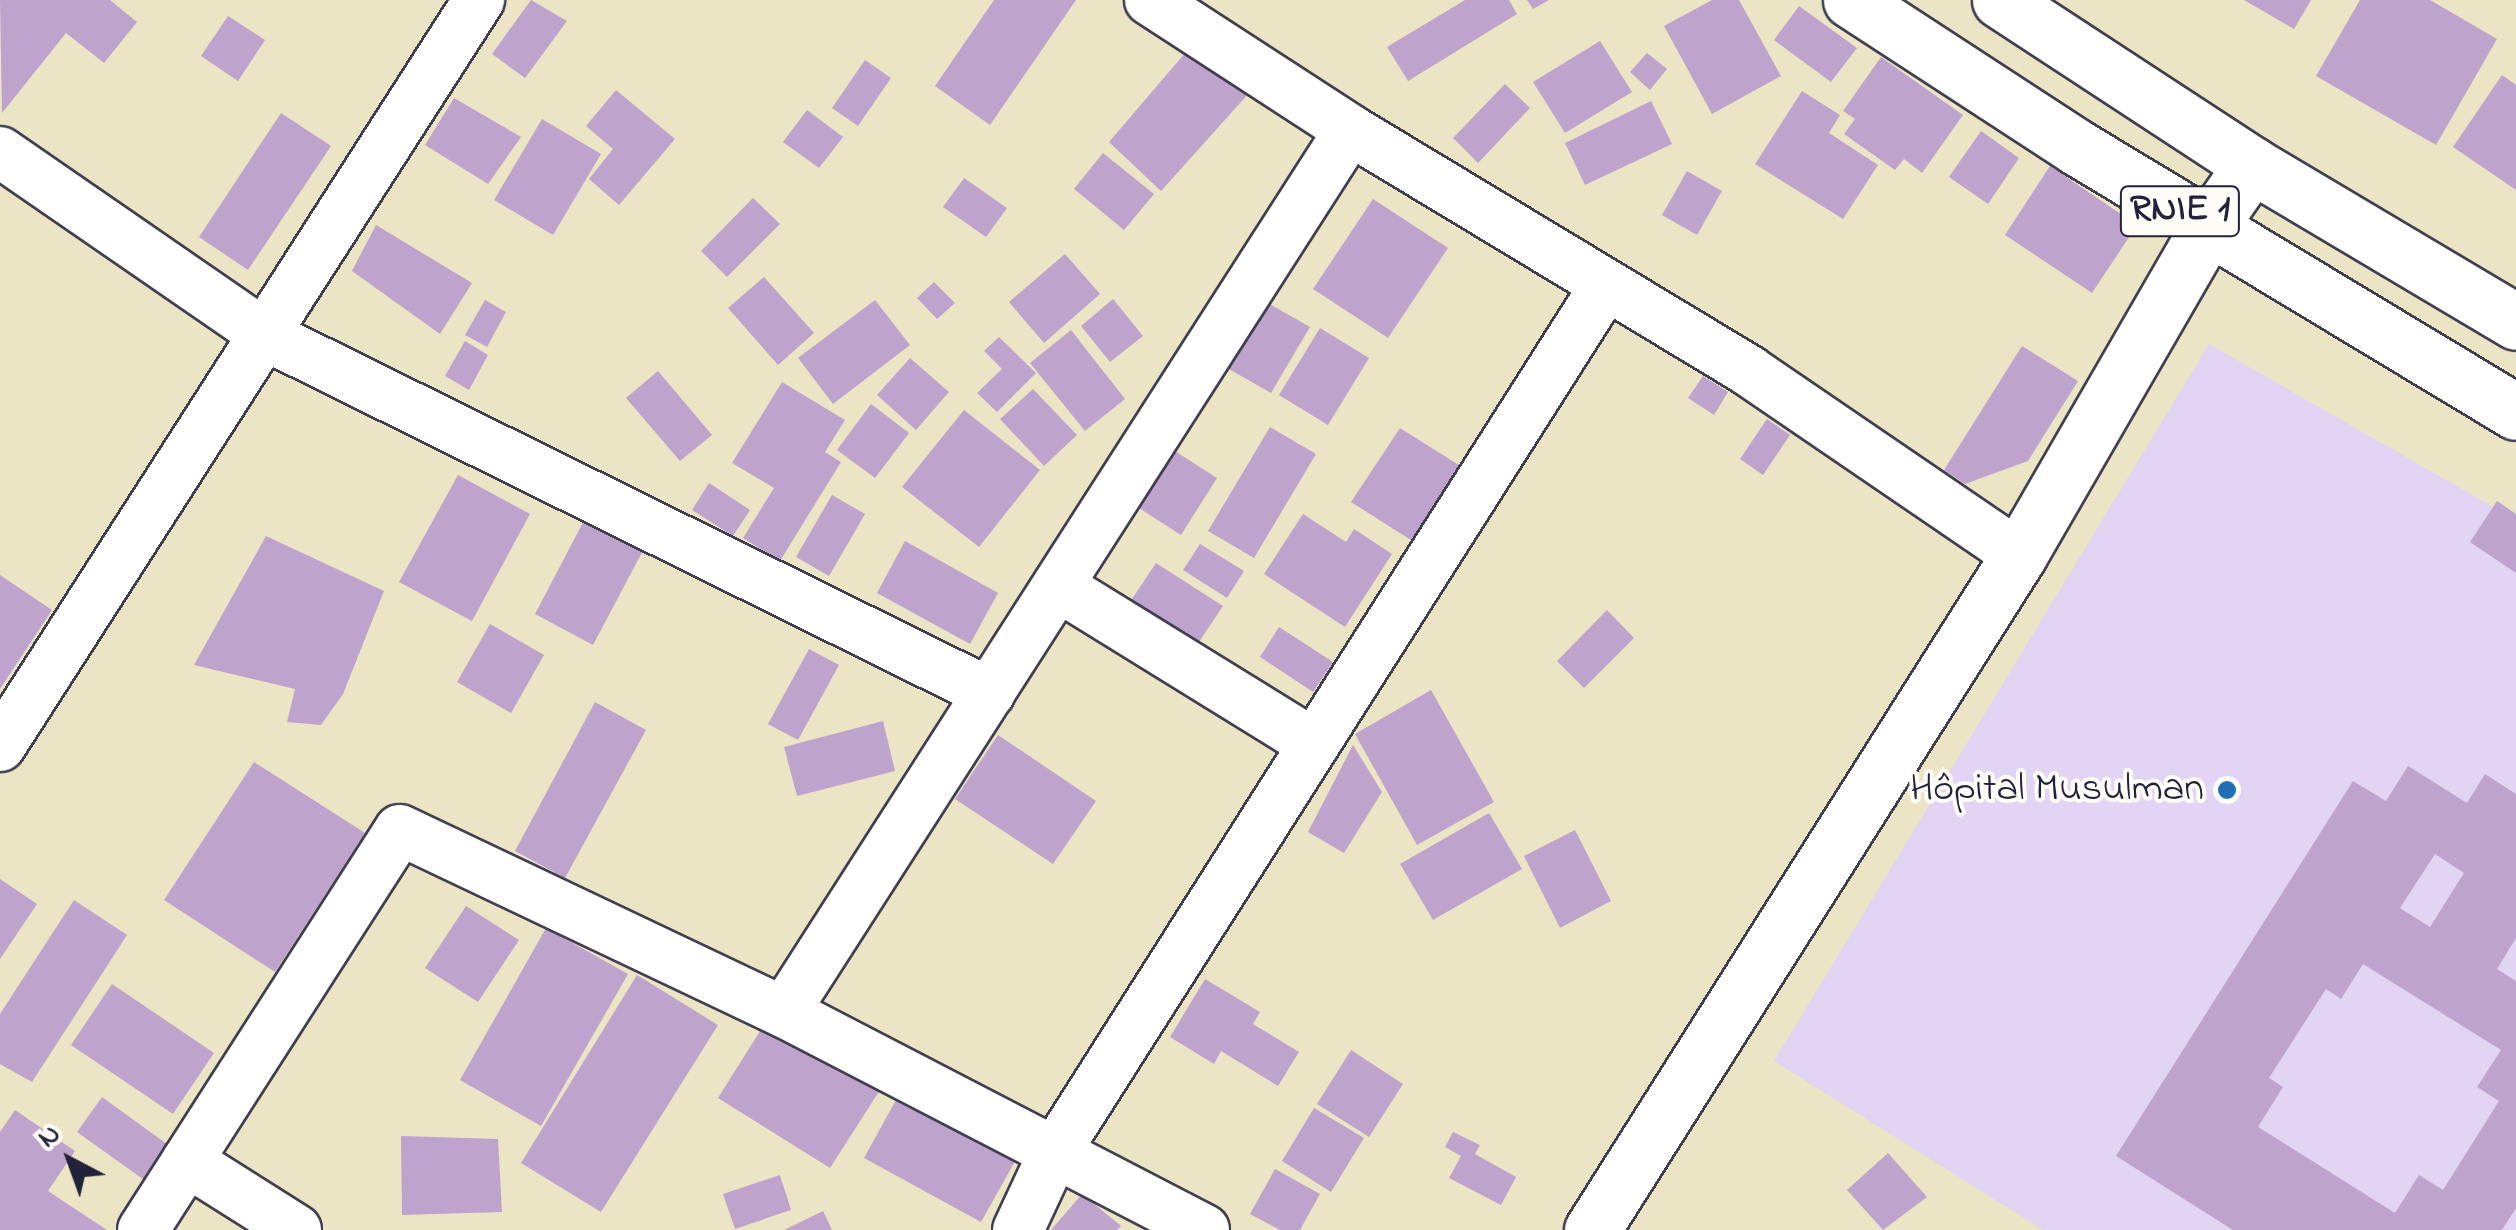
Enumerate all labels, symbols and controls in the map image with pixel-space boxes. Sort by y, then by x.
road number: RNIE 1 [2118,178,2242,244]
place label: Hôpital Musulman [1910,766,2204,814]
marker: Hôpital Musulman [2214,777,2240,803]
north arrow [20,1110,120,1210]
text: N [29,1115,71,1159]

